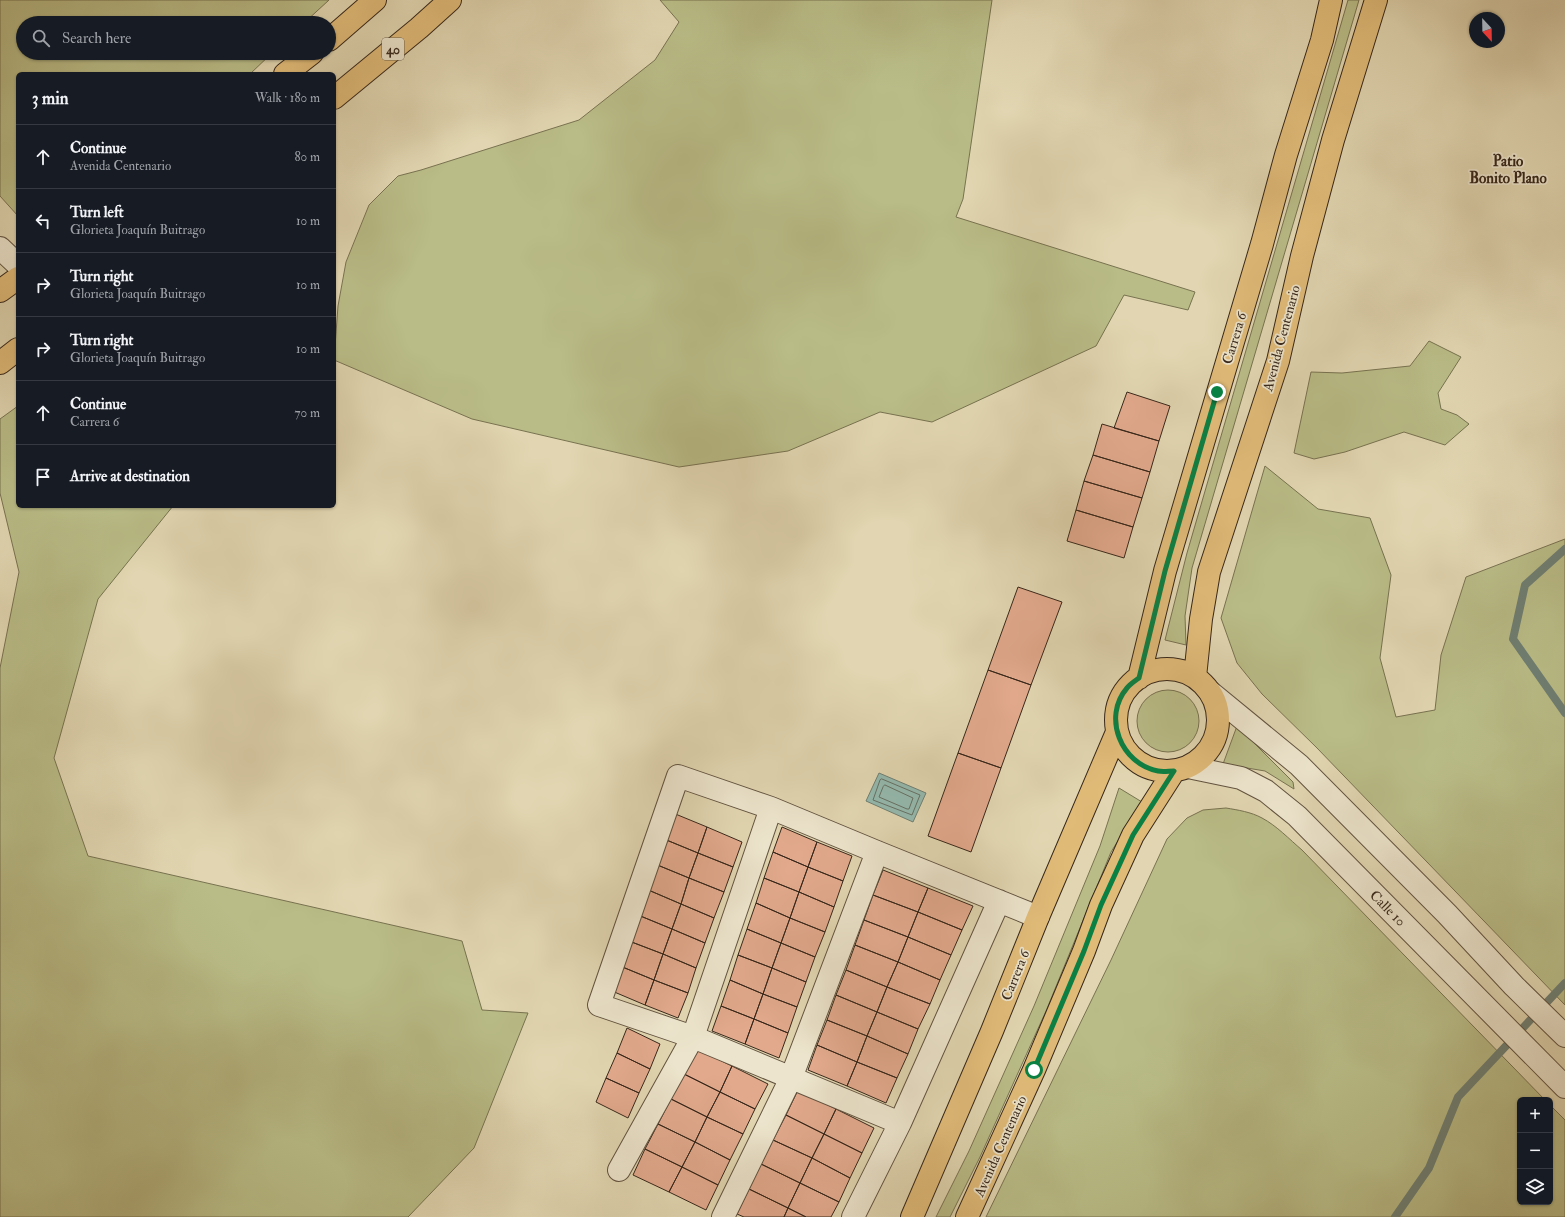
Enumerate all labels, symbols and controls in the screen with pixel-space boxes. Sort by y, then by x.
north arrow [1469,12,1505,48]
search box [16,16,336,60]
icon: search [30,27,52,49]
text: Search here [62,29,131,48]
road number: 40 [382,38,404,60]
text: 3 min [32,88,69,109]
text: Walk · 180 m [255,90,320,106]
text: Continue [70,139,126,158]
icon: ahead [32,146,54,168]
text: 80 m [294,149,320,165]
district label: Patio Bonito Plano [1469,152,1548,188]
text: Avenida Centenario [70,158,171,174]
text: Turn left [70,203,124,222]
icon: left [32,210,54,232]
text: 10 m [296,213,320,229]
text: Glorieta Joaquín Buitrago [70,222,205,238]
text: Turn right [70,267,133,286]
icon: right [32,274,54,296]
text: 10 m [296,277,320,293]
street label: Avenida Centenario [1259,283,1304,394]
text: Glorieta Joaquín Buitrago [70,286,205,302]
street label: Carrera 6 [1219,309,1251,366]
text: Turn right [70,331,133,350]
icon: right [32,338,54,360]
text: 10 m [296,341,320,357]
text: Glorieta Joaquín Buitrago [70,350,205,366]
route end [1208,383,1226,401]
text: Continue [70,395,126,414]
icon: ahead [32,402,54,424]
text: 70 m [295,405,320,421]
text: Carrera 6 [70,414,119,430]
icon: arrive [32,466,54,488]
text: Arrive at destination [70,467,190,486]
street label: Calle 10 [1366,887,1409,930]
street label: Carrera 6 [998,946,1034,1003]
route start [1025,1061,1043,1079]
street label: Avenida Centenario [970,1093,1030,1200]
map controls [1517,1097,1553,1205]
button: + [1517,1097,1553,1133]
button: − [1517,1133,1553,1169]
button: layers [1517,1169,1553,1205]

